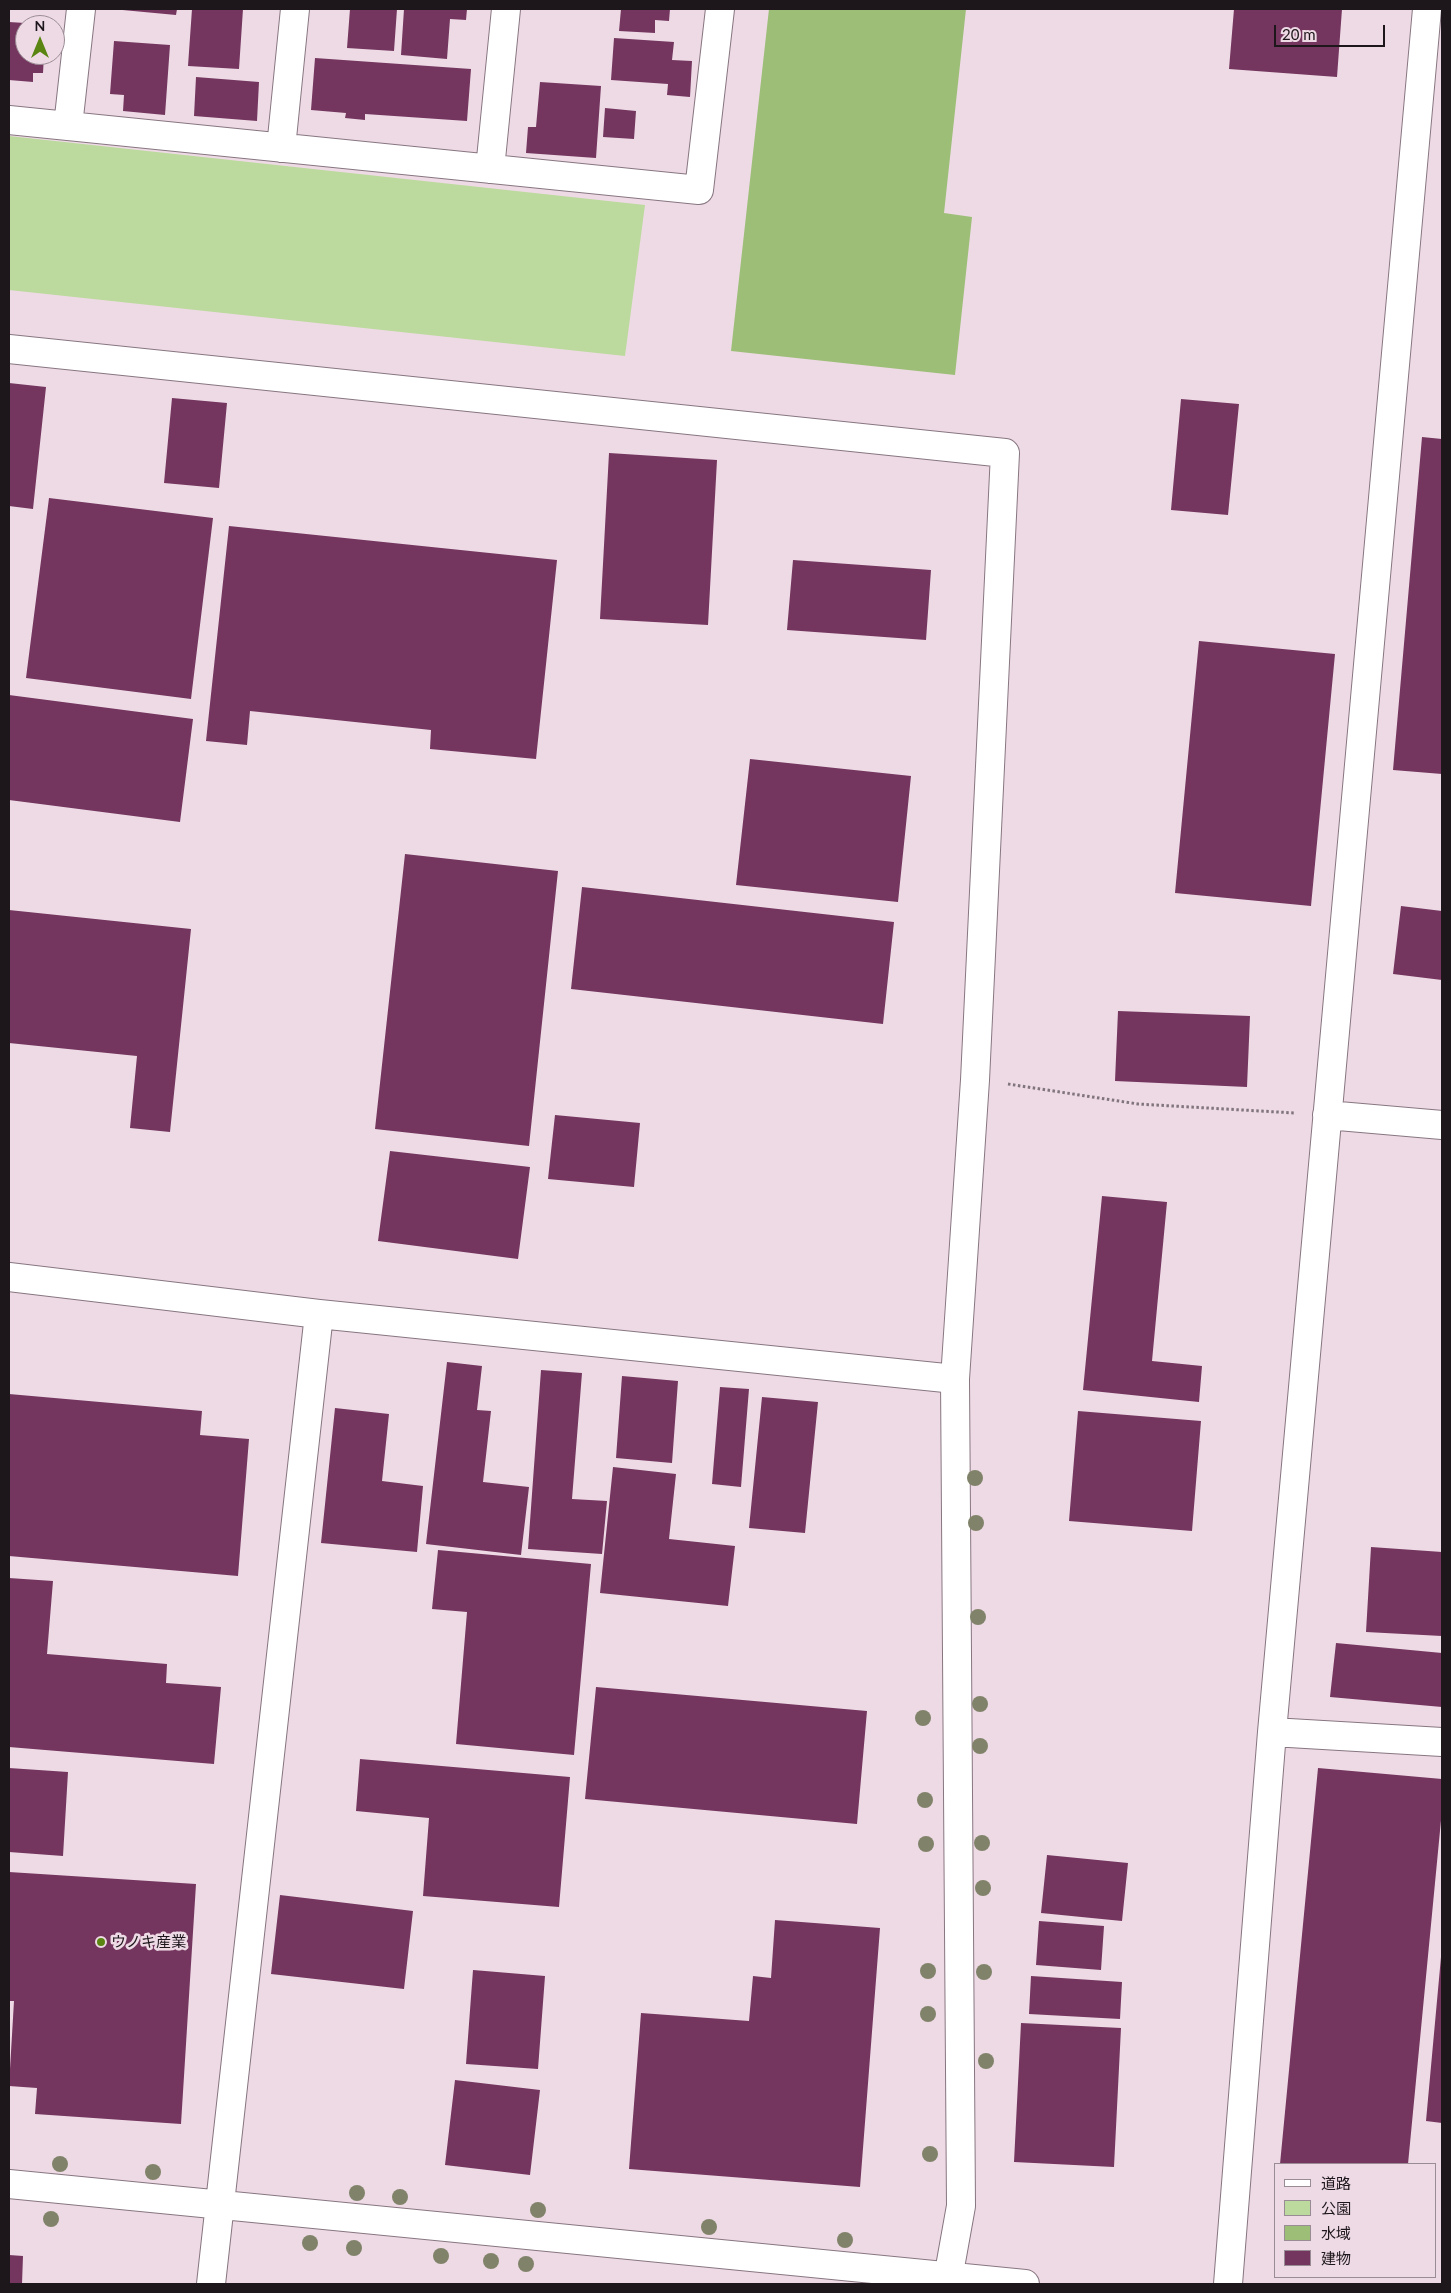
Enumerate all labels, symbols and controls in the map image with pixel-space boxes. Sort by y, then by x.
north arrow [15,15,65,65]
scale bar [1276,15,1387,47]
text: N [35,17,45,34]
text: 20 m [1282,25,1316,43]
place label: ウノキ産業 [111,1933,186,1951]
marker: ウノキ産業 [95,1936,107,1948]
legend [1274,2163,1436,2278]
text: 道路 [1321,2174,1351,2192]
text: 公園 [1321,2199,1351,2217]
text: 水域 [1321,2224,1351,2242]
text: 建物 [1321,2249,1351,2267]

